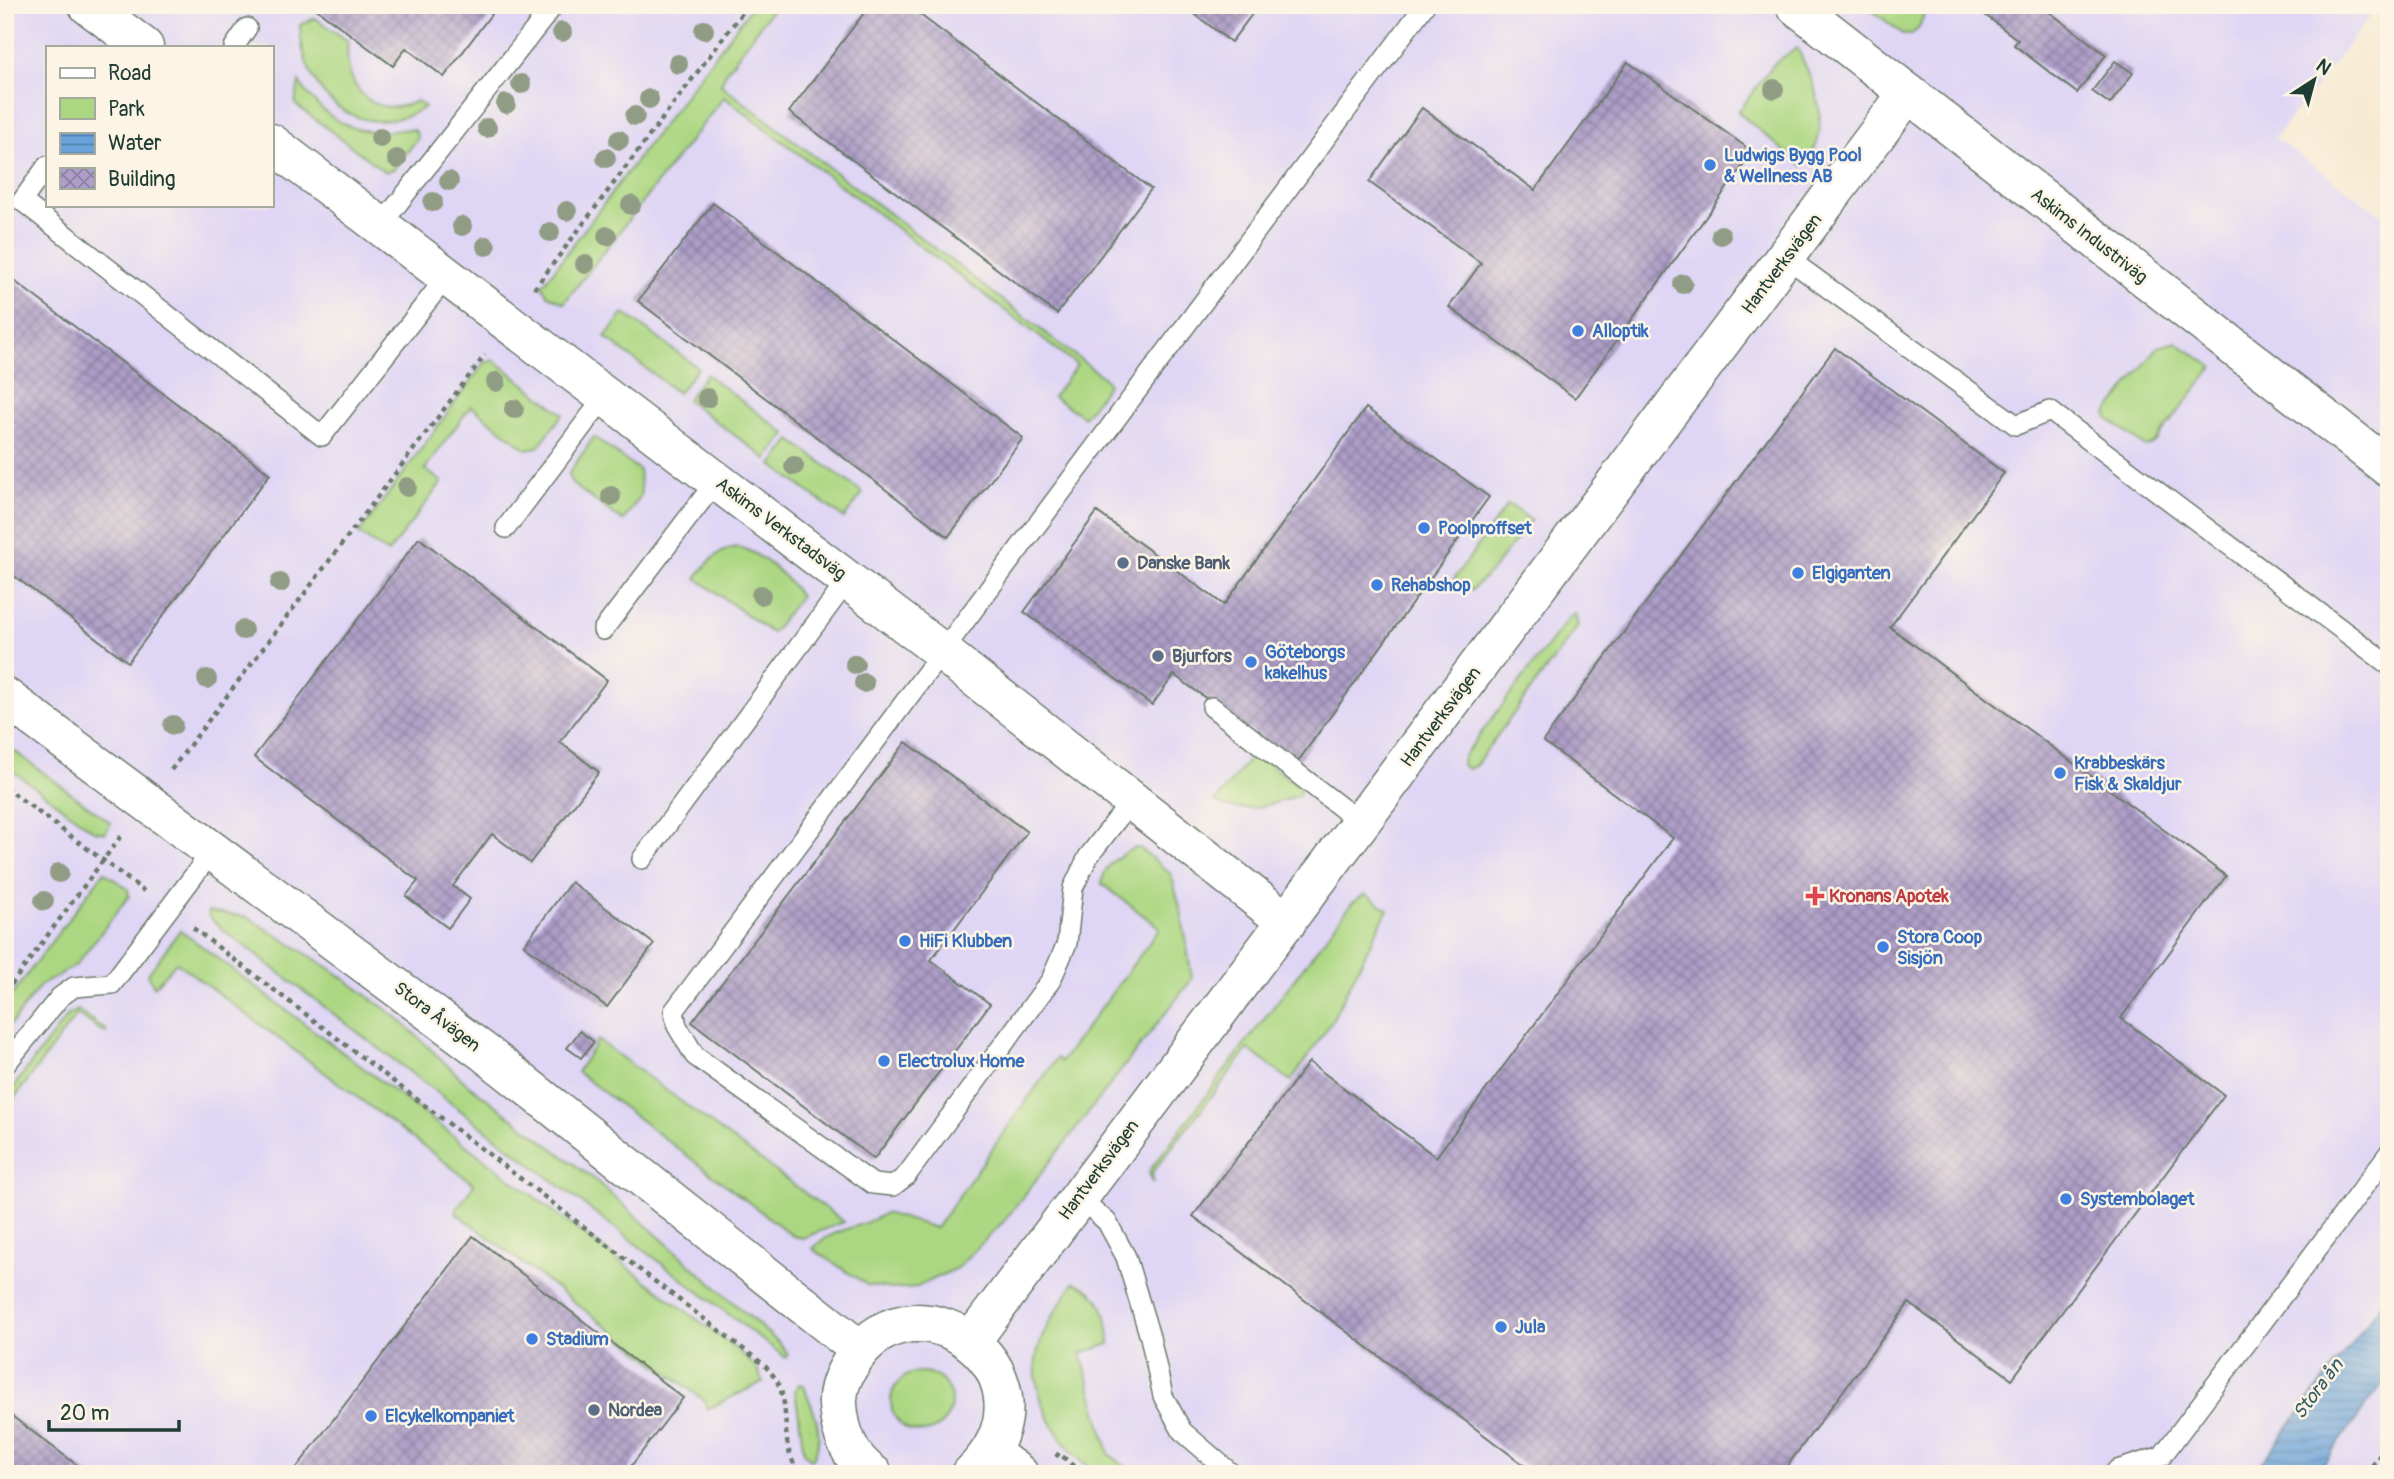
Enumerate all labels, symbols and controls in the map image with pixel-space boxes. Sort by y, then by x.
legend [46,46,273,206]
north arrow [2278,46,2348,116]
text: N [2311,54,2336,81]
text: Road [108,60,152,87]
text: Park [108,96,145,123]
text: Water [108,130,162,157]
place label: Ludwigs Bygg Pool & Wellness AB [1724,144,1862,188]
marker: Ludwigs Bygg Pool & Wellness AB [1702,157,1718,173]
text: Building [108,166,175,193]
street label: Askims Industriväg [2026,183,2152,289]
street label: Hantverksvägen [1737,209,1827,319]
place label: Alloptik [1592,320,1649,343]
marker: Alloptik [1570,323,1586,339]
street label: Askims Verkstadsväg [711,472,851,586]
place label: Poolproffset [1438,517,1532,540]
marker: Poolproffset [1416,520,1432,536]
place label: Danske Bank [1137,552,1230,575]
marker: Danske Bank [1115,555,1131,571]
place label: Elgiganten [1812,562,1891,585]
marker: Elgiganten [1790,565,1806,581]
place label: Rehabshop [1391,574,1471,597]
marker: Rehabshop [1369,577,1385,593]
place label: Göteborgs kakelhus [1264,641,1346,685]
place label: Bjurfors [1172,645,1233,668]
marker: Bjurfors [1150,648,1166,664]
marker: Göteborgs kakelhus [1243,654,1259,670]
street label: Hantverksvägen [1396,662,1486,772]
place label: Krabbeskärs Fisk & Skaldjur [2074,752,2182,796]
marker: Krabbeskärs Fisk & Skaldjur [2052,765,2068,781]
place label: Kronans Apotek [1829,885,1949,908]
marker: Kronans Apotek [1807,888,1823,904]
place label: Stora Coop Sisjön [1897,926,1983,970]
place label: HiFi Klubben [919,930,1012,953]
marker: HiFi Klubben [897,933,913,949]
marker: Stora Coop Sisjön [1875,939,1891,955]
street label: Stora Åvägen [389,976,486,1057]
place label: Electrolux Home [898,1050,1025,1073]
marker: Electrolux Home [876,1053,892,1069]
street label: Hantverksvägen [1054,1115,1144,1225]
place label: Systembolaget [2080,1188,2195,1211]
marker: Systembolaget [2058,1191,2074,1207]
place label: Jula [1515,1316,1546,1339]
marker: Jula [1493,1319,1509,1335]
place label: Stadium [546,1328,609,1351]
marker: Stadium [524,1331,540,1347]
water label: Stora ån [2288,1353,2349,1424]
scale bar [49,1388,178,1432]
place label: Nordea [608,1399,663,1422]
text: 20 m [60,1400,109,1427]
marker: Nordea [586,1402,602,1418]
place label: Elcykelkompaniet [385,1405,515,1428]
marker: Elcykelkompaniet [363,1408,379,1424]

